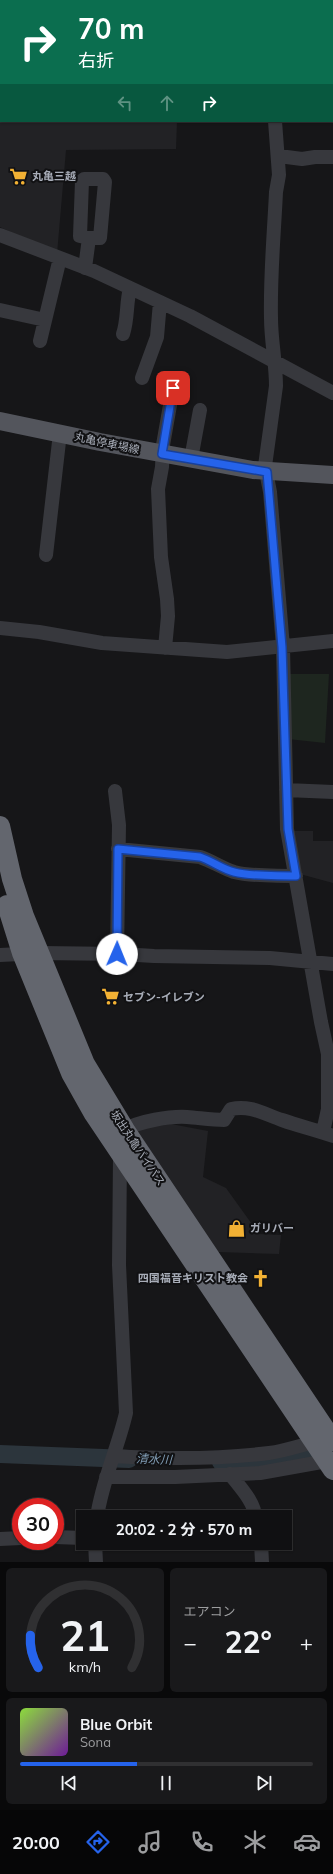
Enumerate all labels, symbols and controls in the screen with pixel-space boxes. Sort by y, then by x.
text: 70 m [78,11,144,46]
icon: right [12,16,64,68]
text: 右折 [78,49,114,72]
icon: left [114,92,136,114]
icon: ahead [156,92,178,114]
icon: right [198,92,220,114]
supermarket icon: 丸亀三越 [9,166,29,186]
place label: 丸亀三越 [32,169,76,183]
pin [156,371,190,405]
icon: arrive [162,377,184,399]
street label: 丸亀停車場線 [73,429,141,457]
position arrow [96,933,138,975]
supermarket icon: セブン-イレブン [100,987,120,1007]
place label: セブン-イレブン [123,990,205,1004]
street label: 坂出丸亀バイパス [108,1108,168,1188]
shop icon: ガリバー [227,1218,247,1238]
place label: ガリバー [250,1221,294,1235]
church icon: 四国福音キリスト教会 [251,1268,271,1288]
place label: 四国福音キリスト教会 [138,1271,248,1285]
water label: 清水川 [136,1451,174,1467]
speed limit sign: 30 [12,1498,64,1550]
text: 20:02 · 2 分 · 570 m [116,1520,252,1539]
text: エアコン [184,1603,236,1619]
text: 21 [60,1609,110,1661]
text: 22° [225,1623,272,1661]
text: − [184,1629,197,1657]
text: + [300,1629,313,1657]
text: km/h [69,1658,101,1676]
text: Blue Orbit [80,1715,152,1734]
text: Sona [80,1734,111,1750]
icon: previous [58,1772,80,1794]
icon: pause [155,1772,177,1794]
icon: next [253,1772,275,1794]
icon: directions [84,1828,112,1856]
icon: music [136,1828,164,1856]
icon: phone [188,1828,216,1856]
icon: climate [241,1828,269,1856]
icon: car [293,1828,321,1856]
text: 20:00 [12,1831,60,1854]

